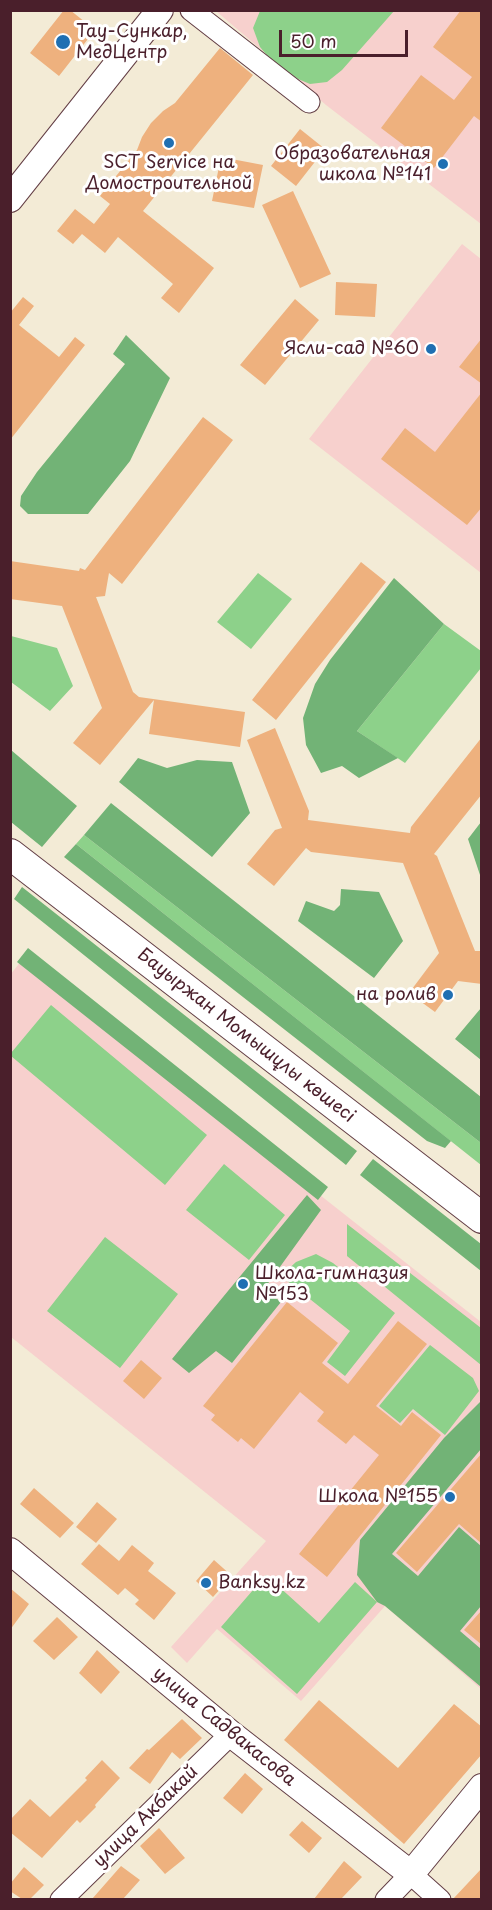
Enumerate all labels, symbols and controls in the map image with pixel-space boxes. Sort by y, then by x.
scale bar [282,18,411,56]
place label: Тау-Сункар, МедЦентр [76,21,187,63]
text: 50 m [290,27,337,54]
marker: Тау-Сункар, МедЦентр [54,33,72,51]
marker: SCT Service на Домостроительной [162,136,176,150]
place label: Образовательная школа №141 [274,143,431,186]
place label: SCT Service на Домостроительной [86,152,252,195]
marker: Образовательная школа №141 [436,157,450,171]
place label: Ясли-сад №60 [284,338,419,360]
marker: Ясли-сад №60 [424,342,438,356]
street label: Бауыржан Момышұлы көшесі [133,944,359,1128]
place label: на ролив [356,984,436,1006]
marker: на ролив [441,988,455,1002]
place label: Школа-гимназия №153 [255,1263,409,1306]
marker: Школа-гимназия №153 [236,1277,250,1291]
place label: Школа №155 [318,1486,438,1508]
marker: Школа №155 [443,1490,457,1504]
place label: Banksy.kz [218,1572,305,1594]
marker: Banksy.kz [199,1576,213,1590]
street label: улица Садвакасова [148,1663,300,1791]
street label: улица Акбакай [89,1762,203,1872]

